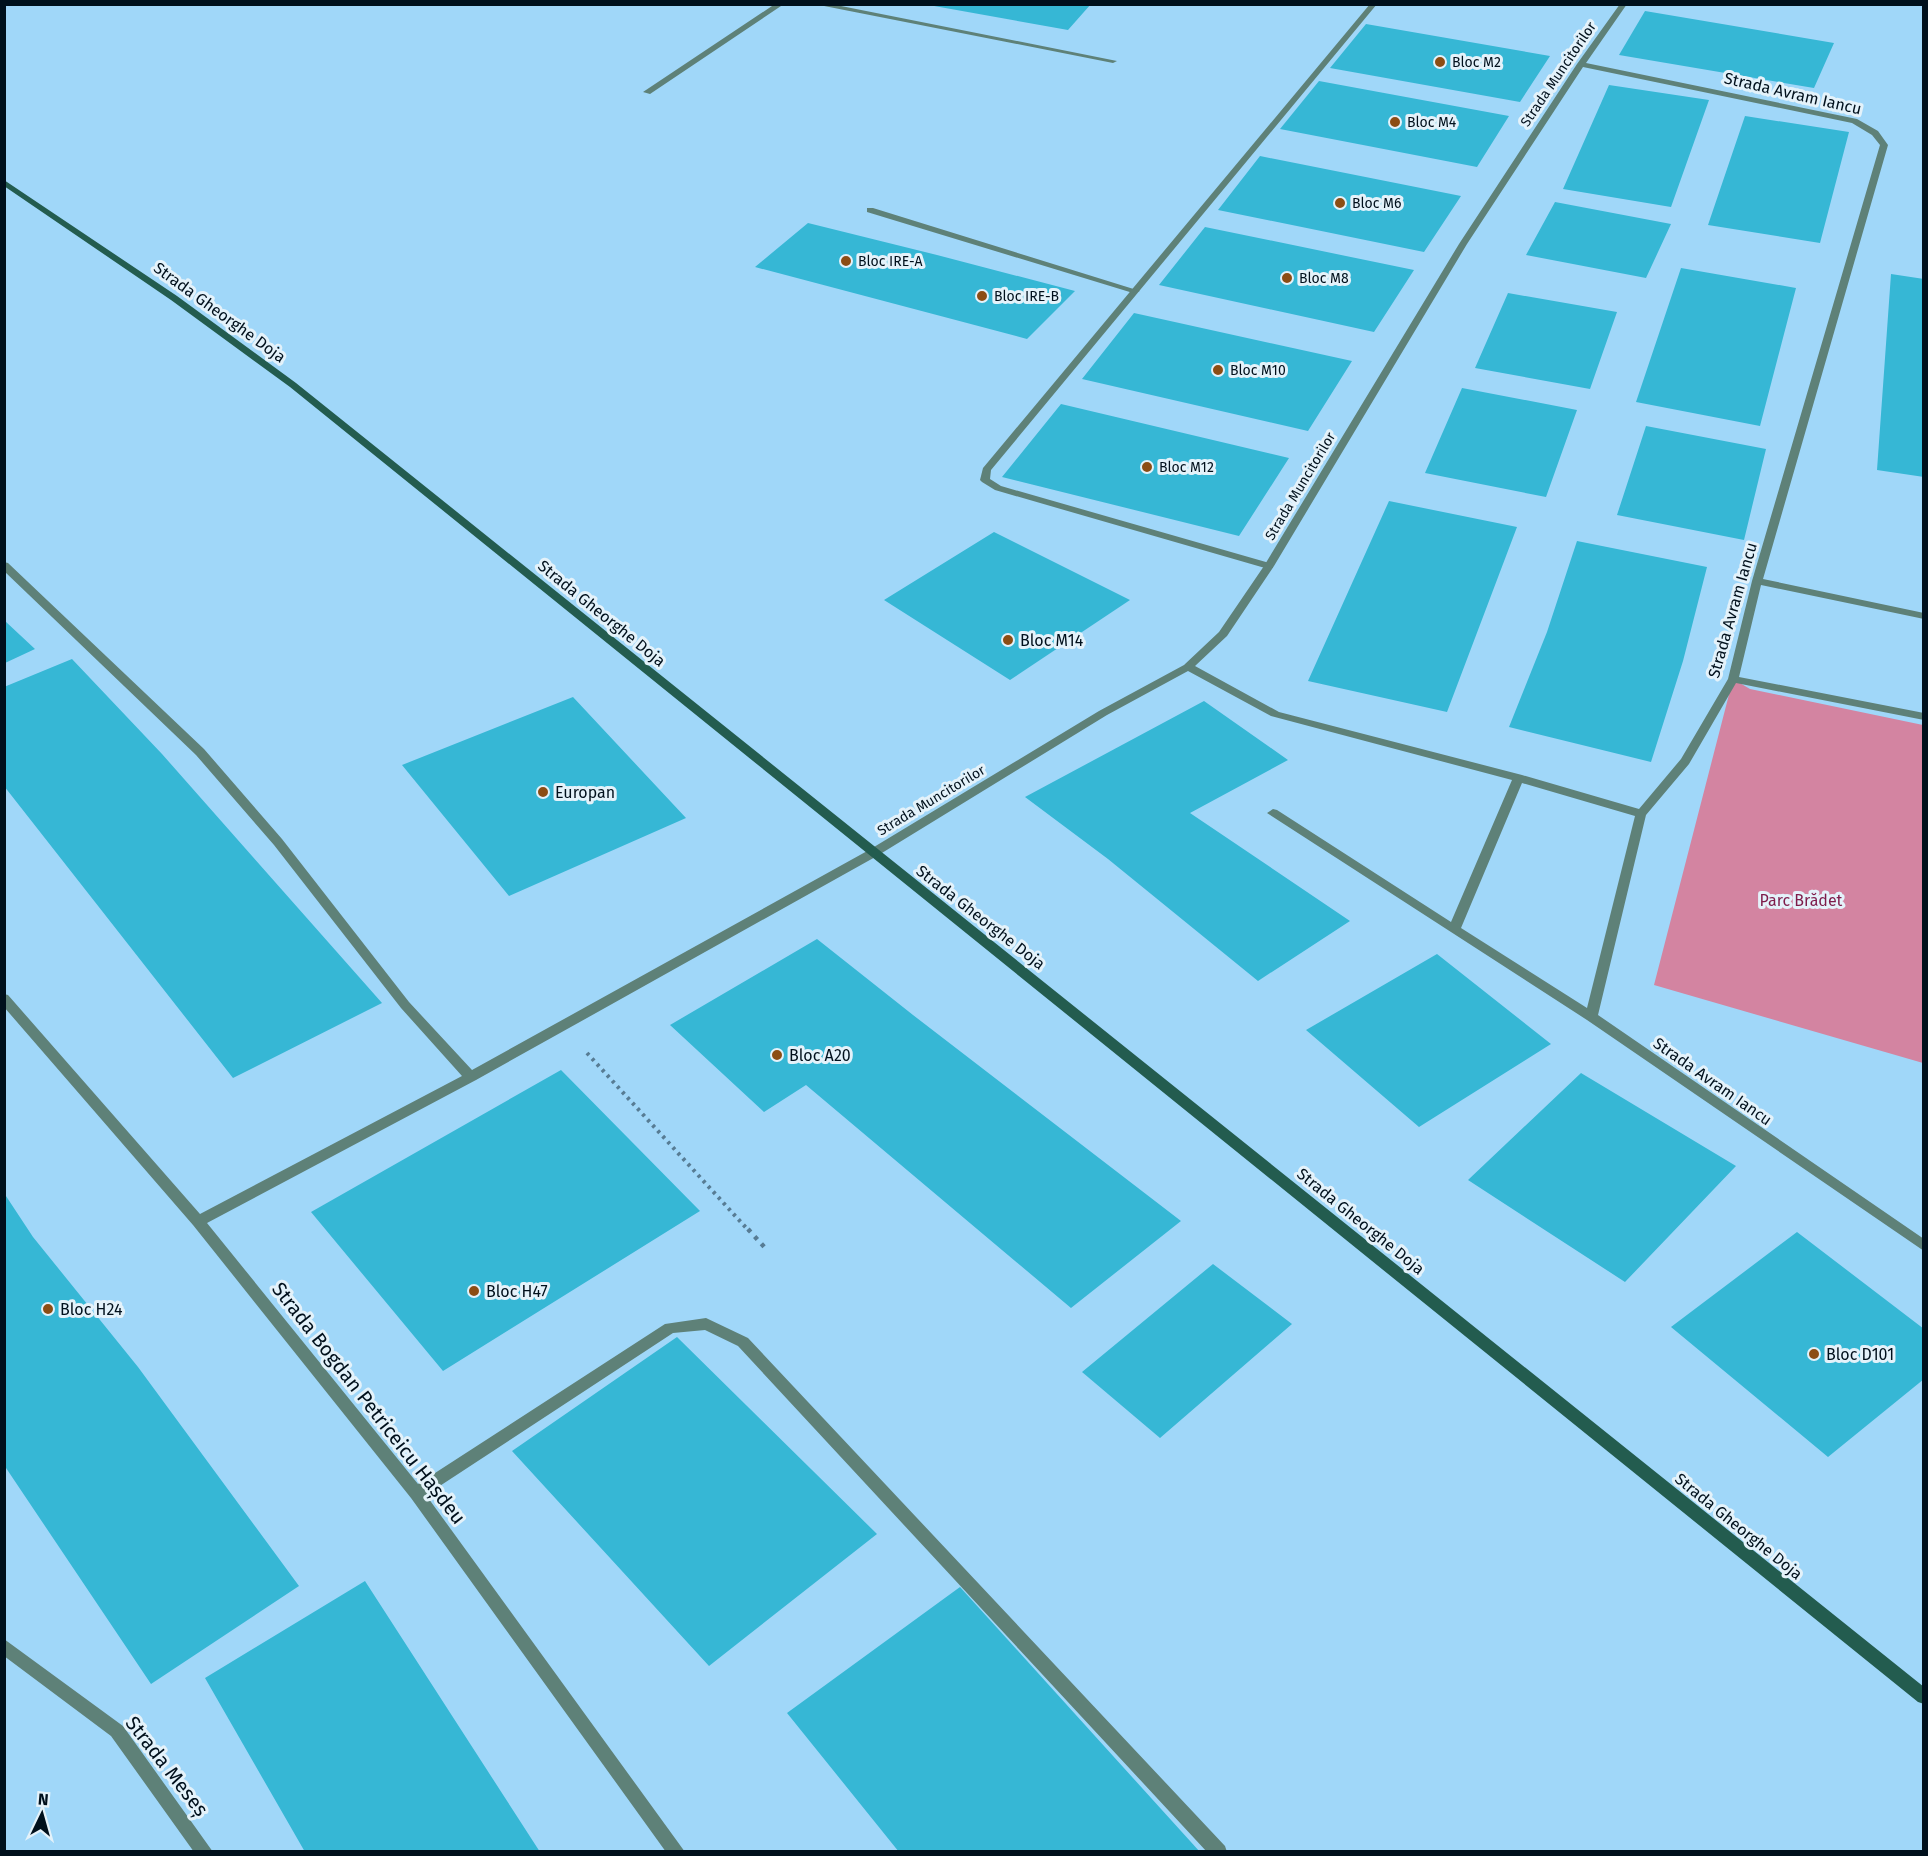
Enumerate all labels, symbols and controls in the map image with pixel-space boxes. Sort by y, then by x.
street label: Strada Muncitorilor [1517,18,1600,130]
place label: Bloc M2 [1452,54,1501,71]
marker: Bloc M2 [1433,55,1447,69]
street label: Strada Avram Iancu [1722,68,1863,119]
place label: Bloc M4 [1407,114,1457,131]
marker: Bloc M4 [1388,115,1402,129]
place label: Bloc M6 [1352,195,1401,212]
marker: Bloc M6 [1333,196,1347,210]
place label: Bloc IRE-A [858,253,922,270]
marker: Bloc IRE-A [839,254,853,268]
street label: Strada Gheorghe Doja [150,258,289,367]
place label: Bloc M8 [1299,270,1349,287]
marker: Bloc M8 [1280,271,1294,285]
place label: Bloc IRE-B [994,288,1059,305]
marker: Bloc IRE-B [975,289,989,303]
place label: Bloc M10 [1230,362,1286,379]
marker: Bloc M10 [1211,363,1225,377]
street label: Strada Muncitorilor [1262,429,1340,543]
place label: Bloc M12 [1159,459,1214,476]
marker: Bloc M12 [1140,460,1154,474]
street label: Strada Avram Iancu [1704,540,1761,680]
street label: Strada Gheorghe Doja [534,556,669,671]
place label: Bloc M14 [1020,631,1084,650]
marker: Bloc M14 [1001,633,1015,647]
street label: Strada Muncitorilor [874,761,989,839]
place label: Europan [555,783,615,802]
marker: Europan [536,785,550,799]
street label: Strada Gheorghe Doja [912,861,1049,974]
park label: Parc Brădet [1760,891,1843,910]
street label: Strada Avram Iancu [1650,1033,1776,1129]
place label: Bloc A20 [789,1046,851,1065]
marker: Bloc A20 [770,1048,784,1062]
street label: Strada Gheorghe Doja [1293,1164,1428,1279]
street label: Strada Bogdan Petriceicu Hașdeu [266,1277,471,1529]
place label: Bloc H47 [486,1282,548,1301]
marker: Bloc H47 [467,1284,481,1298]
place label: Bloc H24 [60,1300,123,1319]
marker: Bloc H24 [41,1302,55,1316]
place label: Bloc D101 [1826,1345,1894,1364]
marker: Bloc D101 [1807,1347,1821,1361]
street label: Strada Gheorghe Doja [1671,1469,1806,1584]
street label: Strada Meseș [120,1711,213,1821]
north arrow [12,1784,72,1844]
text: N [37,1790,49,1809]

